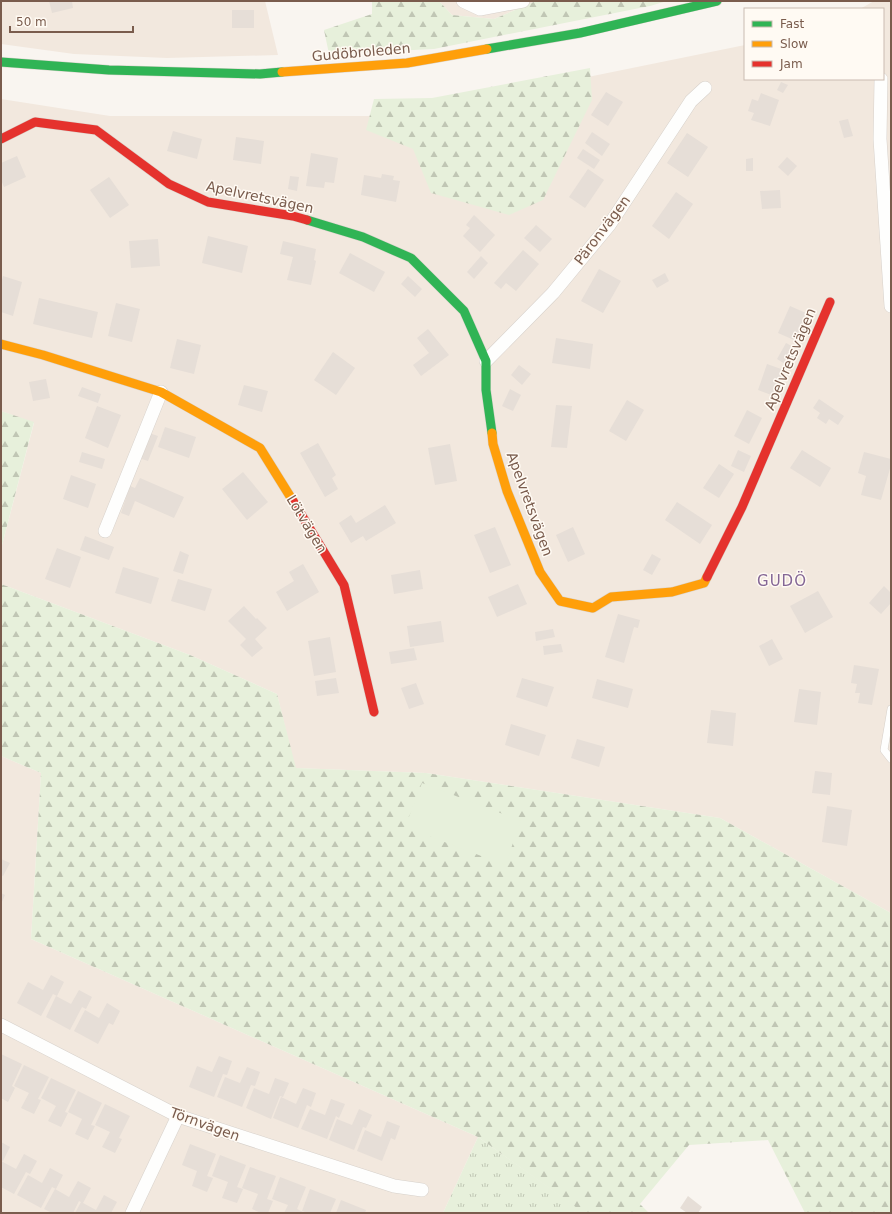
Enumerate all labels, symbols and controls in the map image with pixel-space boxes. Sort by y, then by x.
scale bar [10,8,133,34]
legend [744,8,884,80]
text: 50 m [16,15,47,29]
text: Fast [780,17,804,31]
text: Slow [780,37,808,51]
street label: Gudöbroleden [311,40,411,64]
text: Jam [779,57,803,71]
street label: Apelvretsvägen [205,178,315,216]
street label: Päronvägen [571,192,633,268]
street label: Apelvretsvägen [761,306,819,412]
street label: Apelvretsvägen [504,450,556,558]
street label: Lötvägen [283,492,331,556]
district label: GUDÖ [757,571,807,590]
street label: Törnvägen [167,1104,242,1144]

